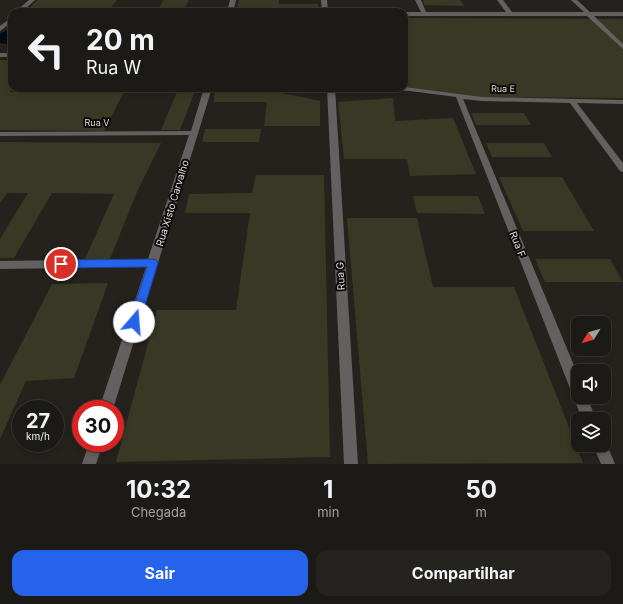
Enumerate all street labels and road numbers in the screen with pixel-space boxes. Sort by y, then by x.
street label: Rua E [491,83,515,94]
street label: Rua V [85,117,109,128]
street label: Rua Xisto Carvalho [153,158,191,248]
street label: Rua F [507,229,529,259]
street label: Rua G [333,262,347,290]

